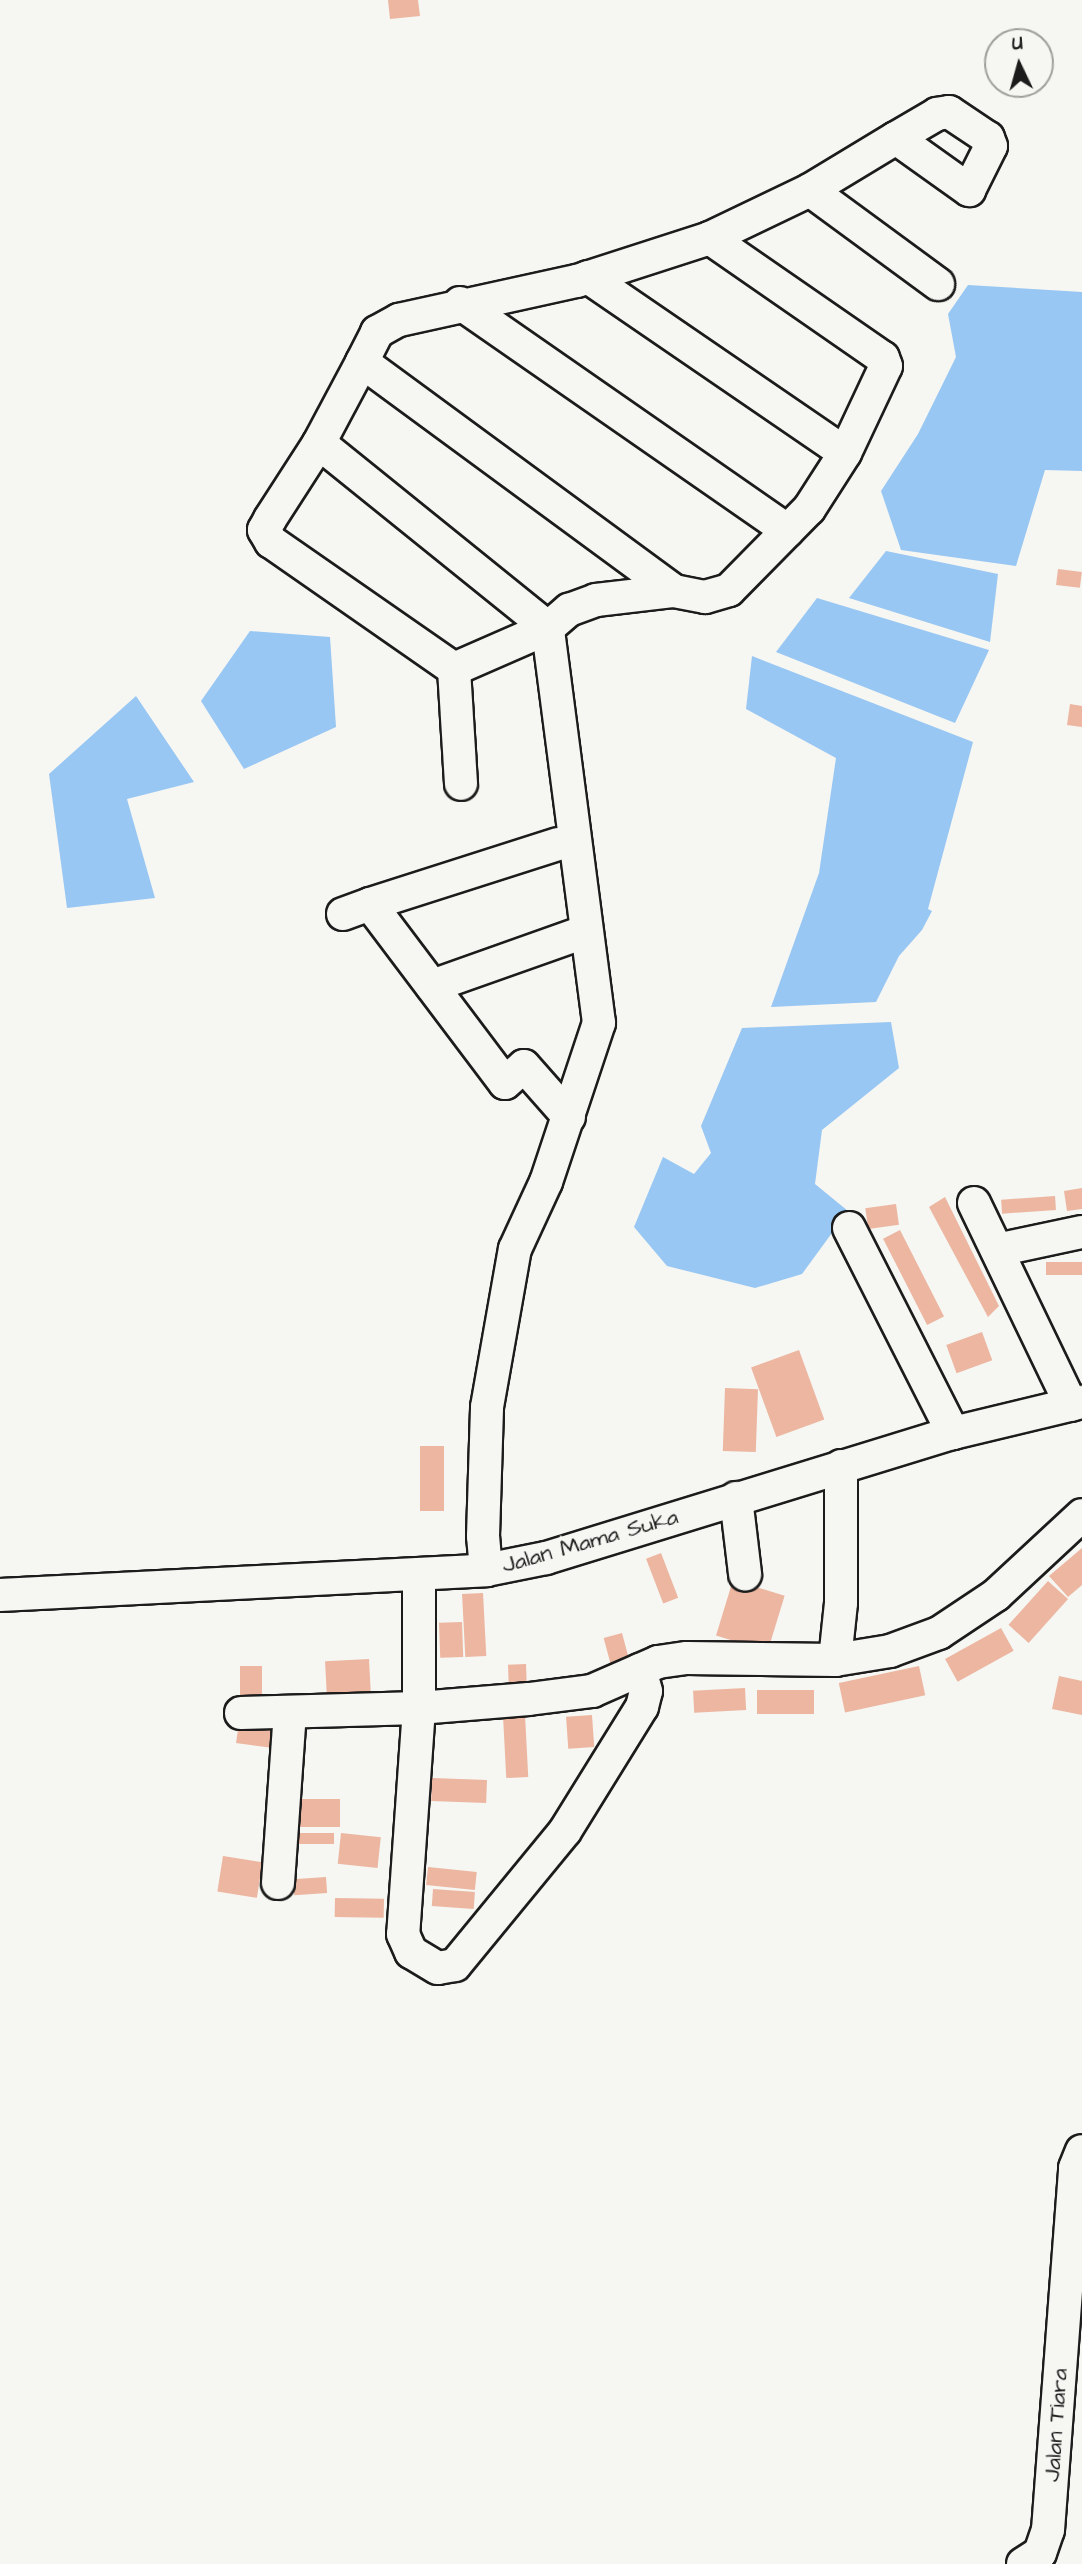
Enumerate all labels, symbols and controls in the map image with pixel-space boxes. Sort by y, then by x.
north arrow [984,28,1054,98]
text: U [1011,30,1024,57]
street label: Jalan Mama Suka [499,1503,681,1579]
street label: Jalan Tiara [1038,2367,1074,2483]

